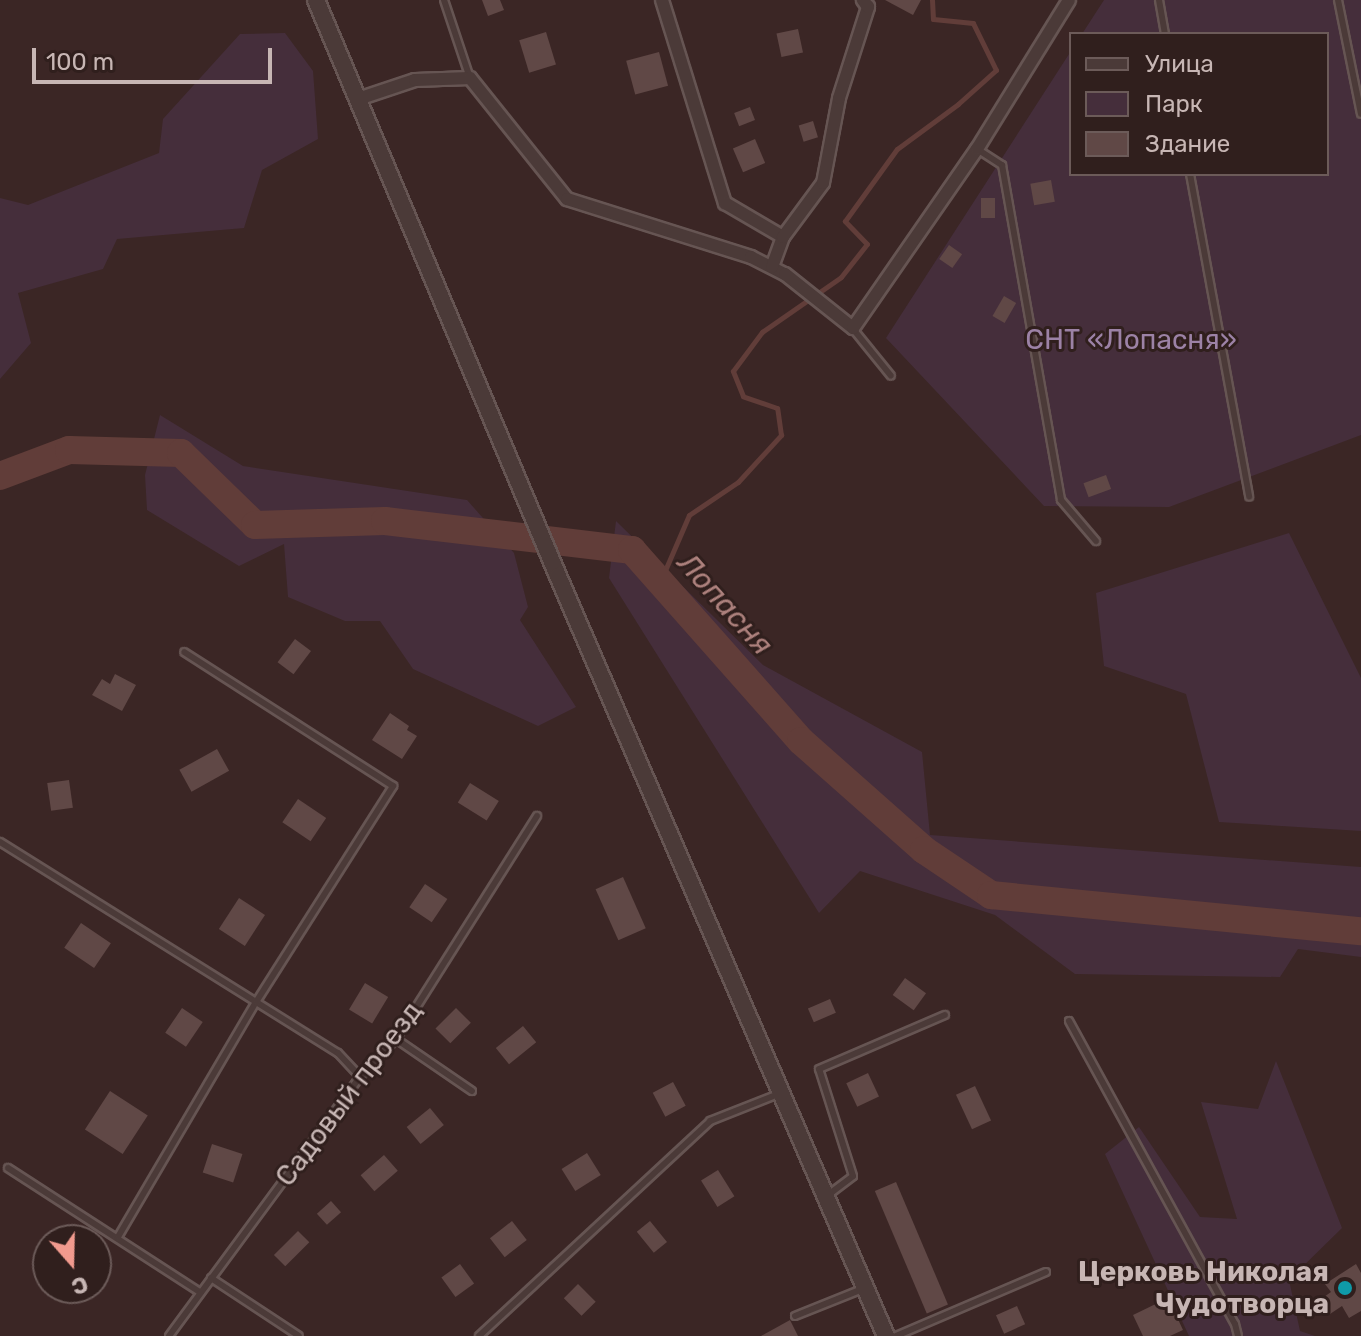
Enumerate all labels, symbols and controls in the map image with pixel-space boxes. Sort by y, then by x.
scale bar [36,32,276,82]
legend [1069,32,1329,176]
text: 100 m [46,48,114,76]
text: Улица [1145,50,1214,78]
text: Парк [1145,90,1203,118]
text: Здание [1145,130,1230,158]
park label: СНТ «Лопасня» [1025,323,1237,357]
water label: Лопасня [670,546,780,662]
street label: Садовый проезд [269,995,429,1193]
north arrow [32,1224,112,1304]
place label: Церковь Николая Чудотворца [1078,1255,1329,1321]
text: С [68,1270,92,1300]
marker: Церковь Николая Чудотворца [1336,1279,1354,1297]

